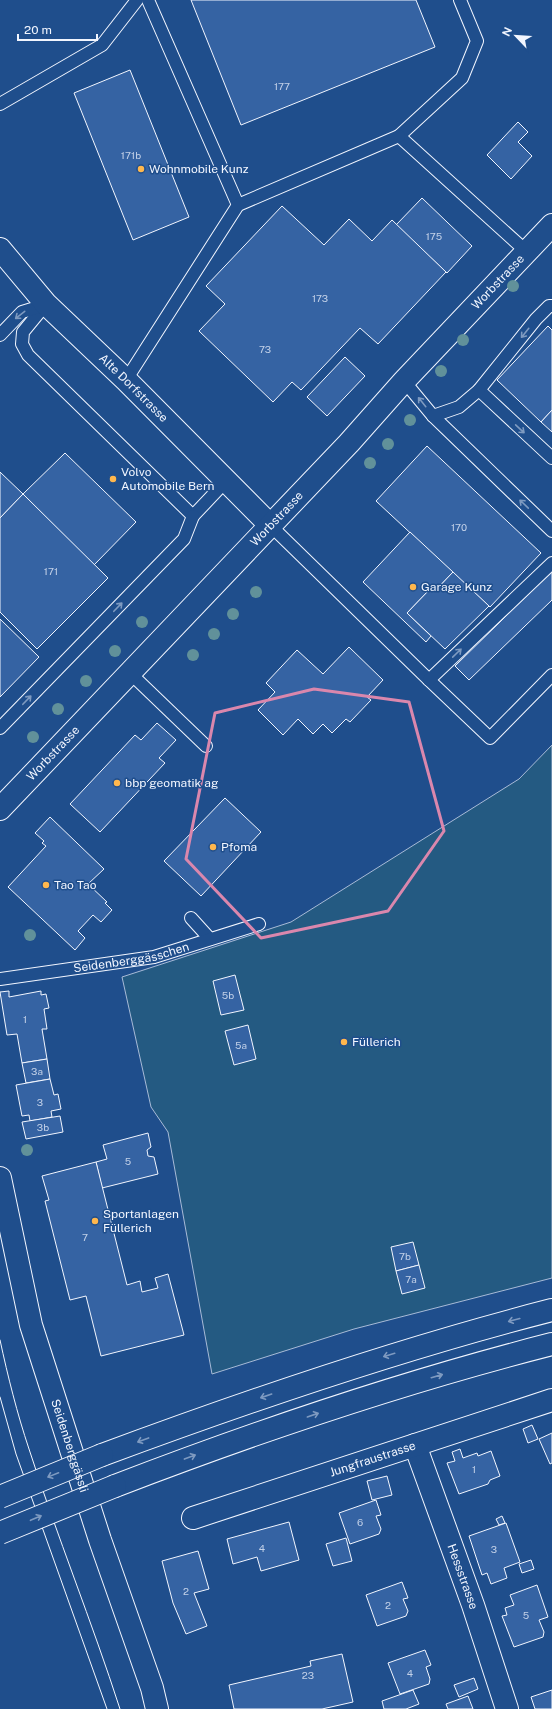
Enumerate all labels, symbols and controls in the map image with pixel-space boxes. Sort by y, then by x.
scale bar [18,16,97,42]
north arrow [496,16,536,56]
text: 20 m [24,23,52,37]
text: N [500,25,514,38]
house number: 177 [274,80,290,92]
house number: 171b [121,149,141,161]
place label: Wohnmobile Kunz [149,162,249,176]
marker: Wohnmobile Kunz [136,164,146,174]
house number: 175 [426,230,442,242]
street label: Worbstrasse [469,252,527,312]
house number: 173 [312,292,328,304]
one-way arrow [15,311,26,320]
one-way arrow [520,327,529,338]
house number: 73 [259,343,271,355]
street label: Alte Dorfstrasse [96,351,171,425]
one-way arrow [417,397,426,408]
one-way arrow [515,424,525,433]
place label: Volvo Automobile Bern [121,465,215,493]
marker: Volvo Automobile Bern [108,474,118,484]
street label: Worbstrasse [247,488,306,549]
one-way arrow [519,499,529,509]
house number: 170 [451,521,467,533]
house number: 171 [44,565,58,577]
place label: Garage Kunz [421,580,492,594]
marker: Garage Kunz [408,582,418,592]
one-way arrow [113,602,123,612]
one-way arrow [452,649,462,658]
one-way arrow [22,695,32,705]
street label: Worbstrasse [24,723,83,783]
place label: bbp geomatik ag [125,776,218,790]
marker: bbp geomatik ag [112,778,122,788]
place label: Pfoma [221,840,257,854]
marker: Pfoma [208,842,218,852]
place label: Tao Tao [54,878,97,892]
marker: Tao Tao [41,880,51,890]
street label: Seidenberggässchen [72,939,191,975]
house number: 5b [222,989,234,1001]
house number: 1 [23,1013,27,1025]
place label: Füllerich [352,1035,401,1049]
marker: Füllerich [339,1037,349,1047]
house number: 5a [235,1039,247,1051]
house number: 3a [31,1065,43,1077]
house number: 3 [37,1096,43,1108]
house number: 3b [37,1121,49,1133]
house number: 5 [125,1155,131,1167]
place label: Sportanlagen Füllerich [103,1207,179,1235]
marker: Sportanlagen Füllerich [90,1216,100,1226]
house number: 7 [82,1231,88,1243]
house number: 7b [399,1250,411,1262]
house number: 7a [405,1273,417,1285]
one-way arrow [508,1317,521,1324]
one-way arrow [383,1352,396,1359]
one-way arrow [431,1372,444,1379]
one-way arrow [259,1393,272,1400]
street label: Seidenberggässli [48,1397,91,1494]
one-way arrow [307,1410,319,1418]
one-way arrow [138,1436,150,1444]
street label: Jungfraustrasse [328,1438,418,1480]
one-way arrow [184,1453,196,1461]
house number: 1 [472,1463,476,1475]
one-way arrow [48,1472,60,1479]
one-way arrow [29,1514,41,1521]
house number: 6 [357,1516,363,1528]
house number: 4 [259,1542,265,1554]
street label: Hessstrasse [444,1542,481,1611]
house number: 3 [491,1543,497,1555]
house number: 2 [183,1585,189,1597]
house number: 2 [385,1599,391,1611]
house number: 5 [523,1609,529,1621]
house number: 4 [407,1667,413,1679]
house number: 23 [302,1669,314,1681]

